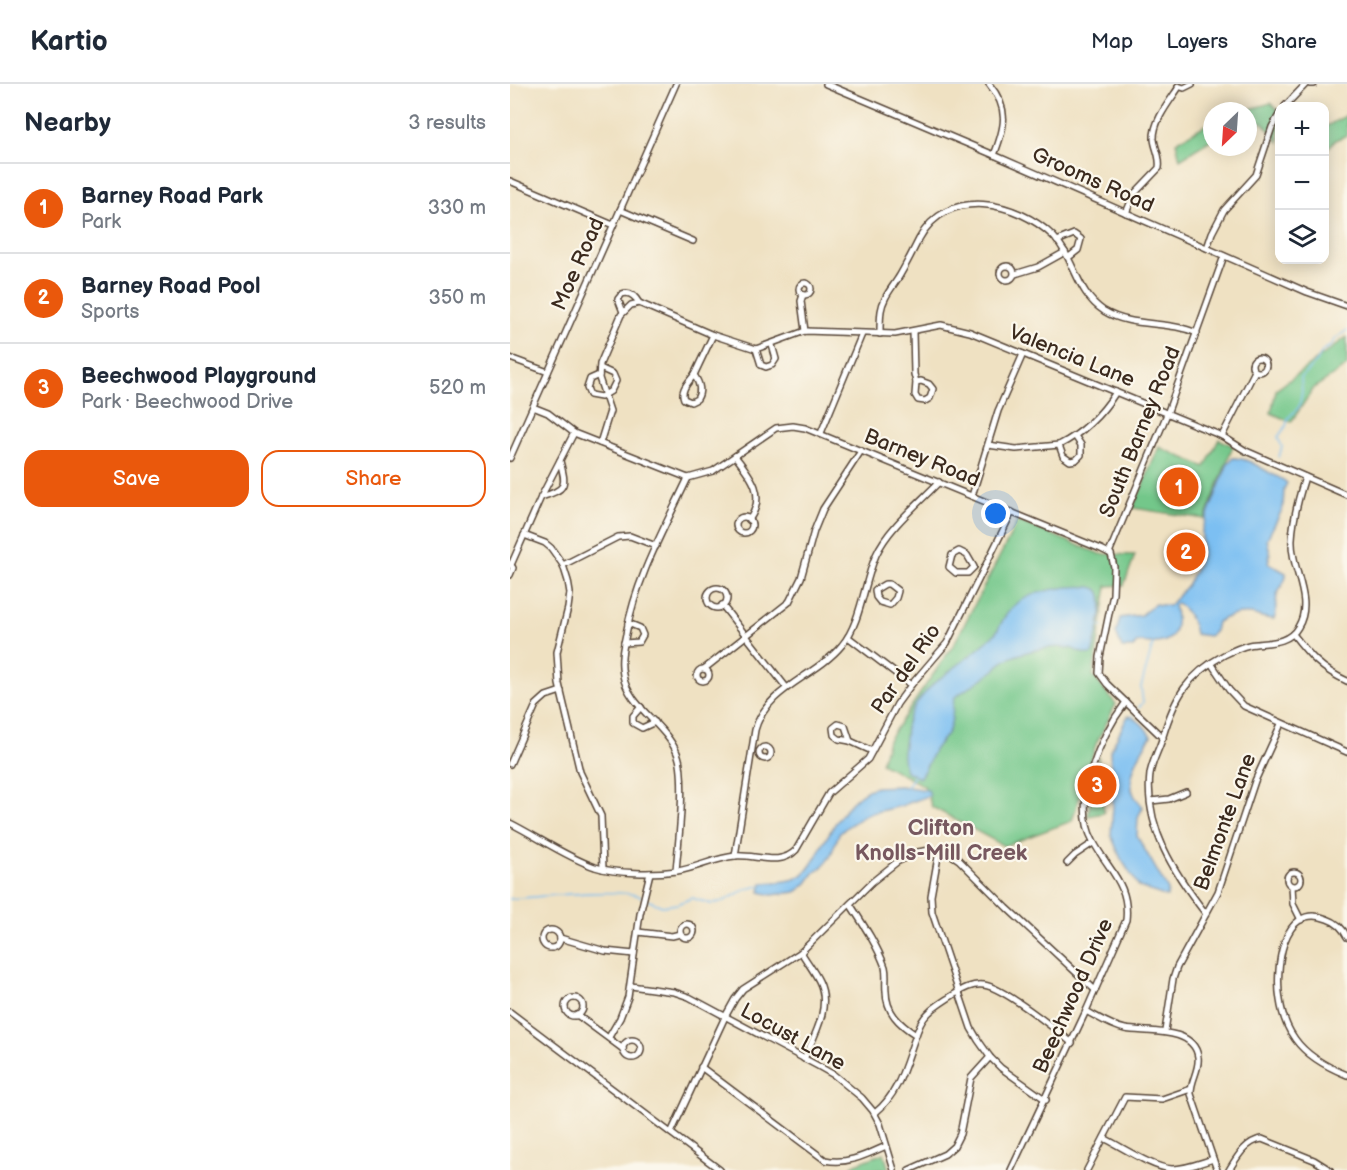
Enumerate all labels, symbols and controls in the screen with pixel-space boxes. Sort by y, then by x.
text: Kartio [30,25,108,58]
text: Map [1091,29,1133,54]
text: Layers [1166,29,1228,54]
text: Share [1261,29,1317,54]
north arrow [1203,102,1257,156]
map controls [1275,102,1329,264]
button: + [1275,102,1329,156]
text: Nearby [24,108,111,139]
text: 3 results [408,111,486,135]
street label: Grooms Road [1028,142,1158,218]
button: − [1275,156,1329,210]
text: Barney Road Park [81,183,263,210]
text: 1 [39,196,48,220]
text: 330 m [428,196,486,220]
text: Park [81,210,121,234]
button: layers [1275,210,1329,264]
street label: Moe Road [546,214,610,314]
text: Barney Road Pool [81,273,261,300]
text: 2 [38,286,49,310]
text: 350 m [429,286,486,310]
text: Sports [81,300,139,324]
street label: Valencia Lane [1006,319,1138,393]
street label: South Barney Road [1094,343,1186,521]
text: Beechwood Playground [81,363,316,390]
text: 3 [38,376,49,400]
text: 520 m [429,376,486,400]
text: Park · Beechwood Drive [81,390,293,414]
street label: Barney Road [861,423,983,493]
button: Save [24,450,249,507]
button: Share [261,450,486,507]
pin: 1 [1160,464,1198,510]
your location [981,499,1010,528]
pin: 2 [1166,530,1206,574]
street label: Par del Rio [866,619,946,719]
street label: Belmonte Lane [1189,750,1261,894]
pin: 3 [1078,762,1116,808]
district label: Clifton Knolls-Mill Creek [855,815,1028,867]
street label: Beechwood Drive [1028,915,1118,1077]
street label: Locust Lane [736,998,850,1076]

